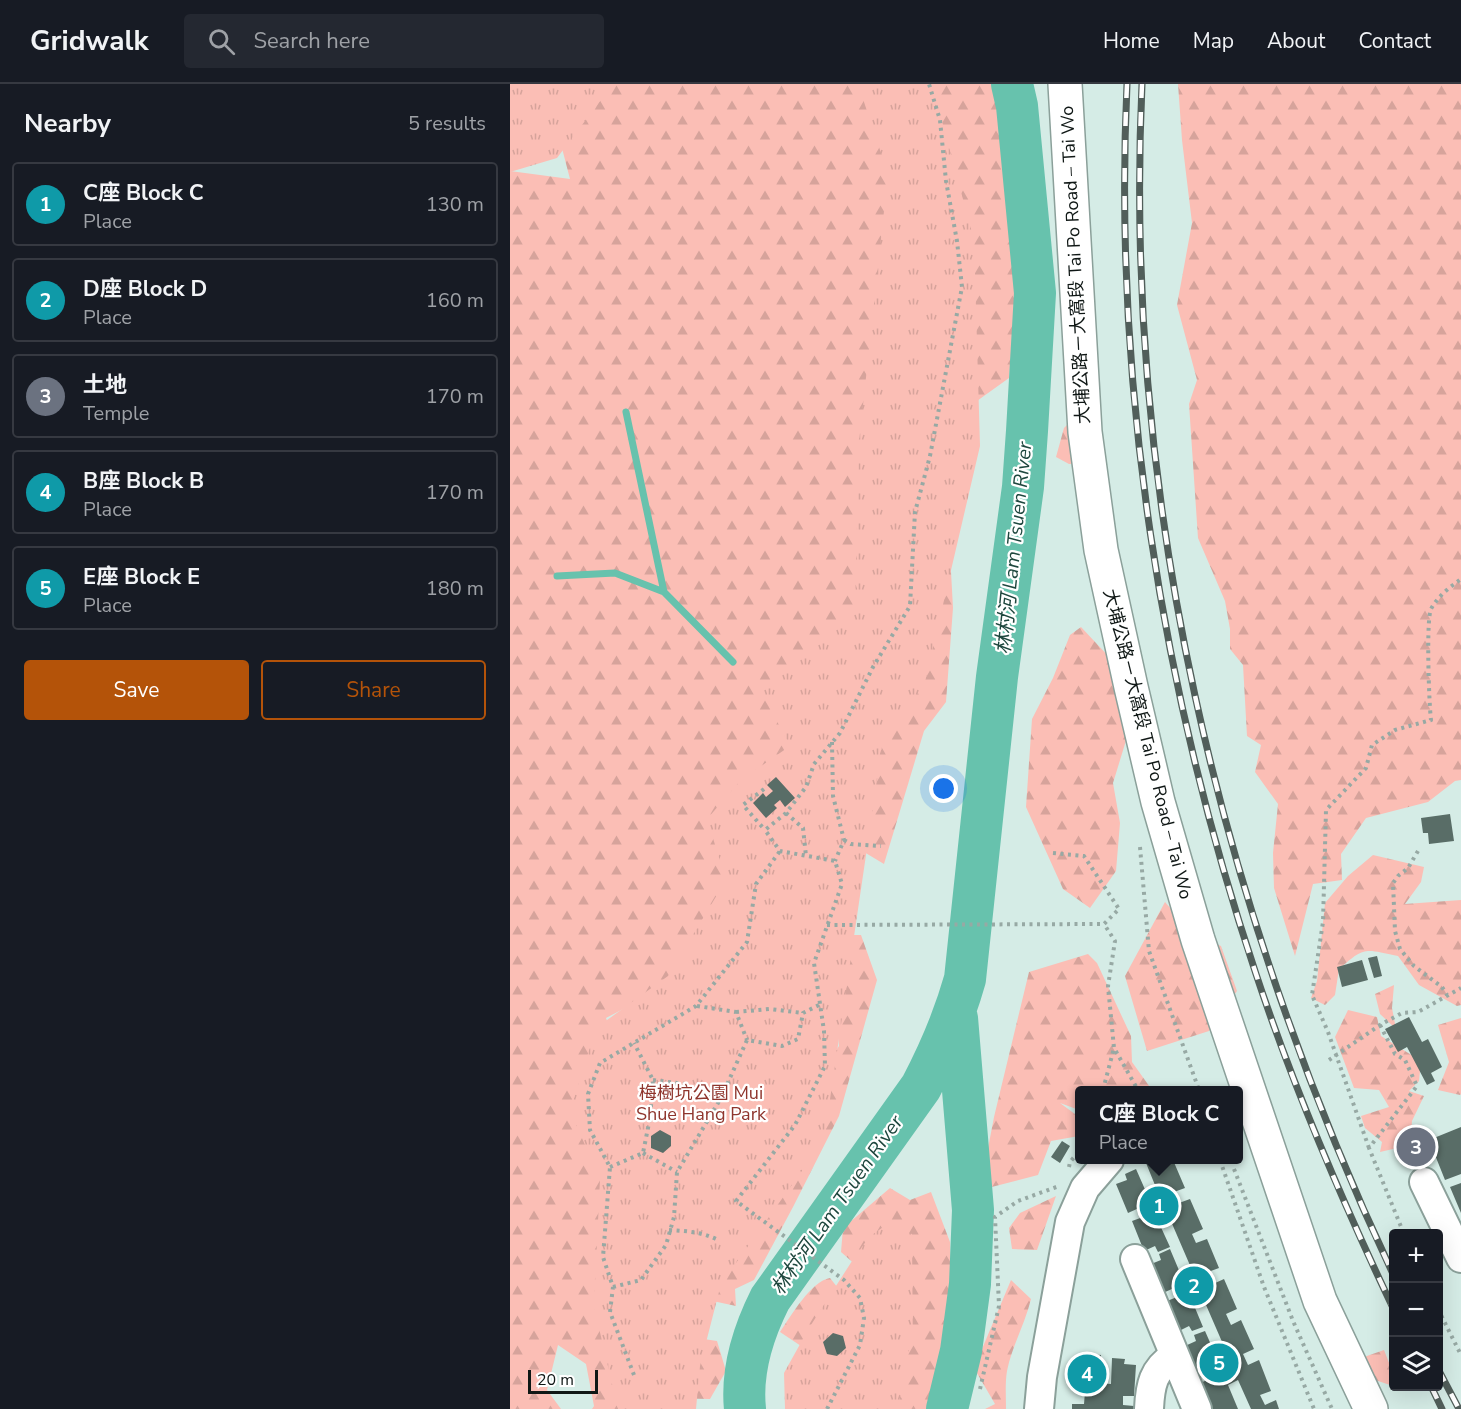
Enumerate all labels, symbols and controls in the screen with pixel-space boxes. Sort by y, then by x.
search box [184,14,604,68]
text: Gridwalk [30,22,148,60]
icon: search [205,25,238,58]
text: Search here [253,26,370,56]
text: Home [1103,27,1160,55]
text: Map [1193,27,1234,55]
text: About [1267,27,1325,55]
text: Contact [1358,27,1431,55]
street label: 大埔公路－大窩段 Tai Po Road – Tai Wo [1055,105,1095,425]
text: Nearby [24,106,111,141]
text: 5 results [408,110,486,137]
text: C座 Block C [83,178,204,208]
text: 1 [40,191,52,218]
text: 130 m [426,191,484,218]
text: Place [83,208,132,235]
text: D座 Block D [83,274,207,304]
text: 2 [40,287,52,314]
text: 160 m [426,287,484,314]
text: Place [83,304,132,331]
text: 土地 [83,370,127,400]
text: 3 [40,383,52,410]
text: 170 m [426,383,484,410]
text: Temple [83,400,149,427]
water label: 林村河 Lam Tsuen River [989,440,1039,655]
text: B座 Block B [83,466,204,496]
text: 4 [40,479,52,506]
text: 170 m [426,479,484,506]
text: Place [83,496,132,523]
text: E座 Block E [83,562,200,592]
text: 5 [40,575,52,602]
text: 180 m [426,575,484,602]
street label: 大埔公路－大窩段 Tai Po Road – Tai Wo [1098,586,1198,902]
text: Place [83,592,132,619]
button: Save [24,660,249,720]
button: Share [261,660,486,720]
your location [929,774,958,803]
park label: 梅樹坑公園 Mui Shue Hang Park [636,1081,767,1126]
popup [1075,1086,1243,1164]
text: C座 Block C [1099,1099,1219,1129]
water label: 林村河 Lam Tsuen River [765,1109,910,1300]
pin: 3 [1396,1124,1436,1170]
text: Place [1099,1129,1148,1156]
pin: 1 [1140,1184,1178,1228]
map controls [1389,1229,1443,1391]
button: + [1389,1229,1443,1283]
pin: 2 [1174,1264,1214,1308]
button: − [1389,1283,1443,1337]
button: layers [1389,1337,1443,1391]
pin: 5 [1200,1340,1238,1386]
pin: 4 [1068,1352,1106,1396]
scale bar [528,1367,598,1394]
text: 20 m [537,1369,574,1391]

